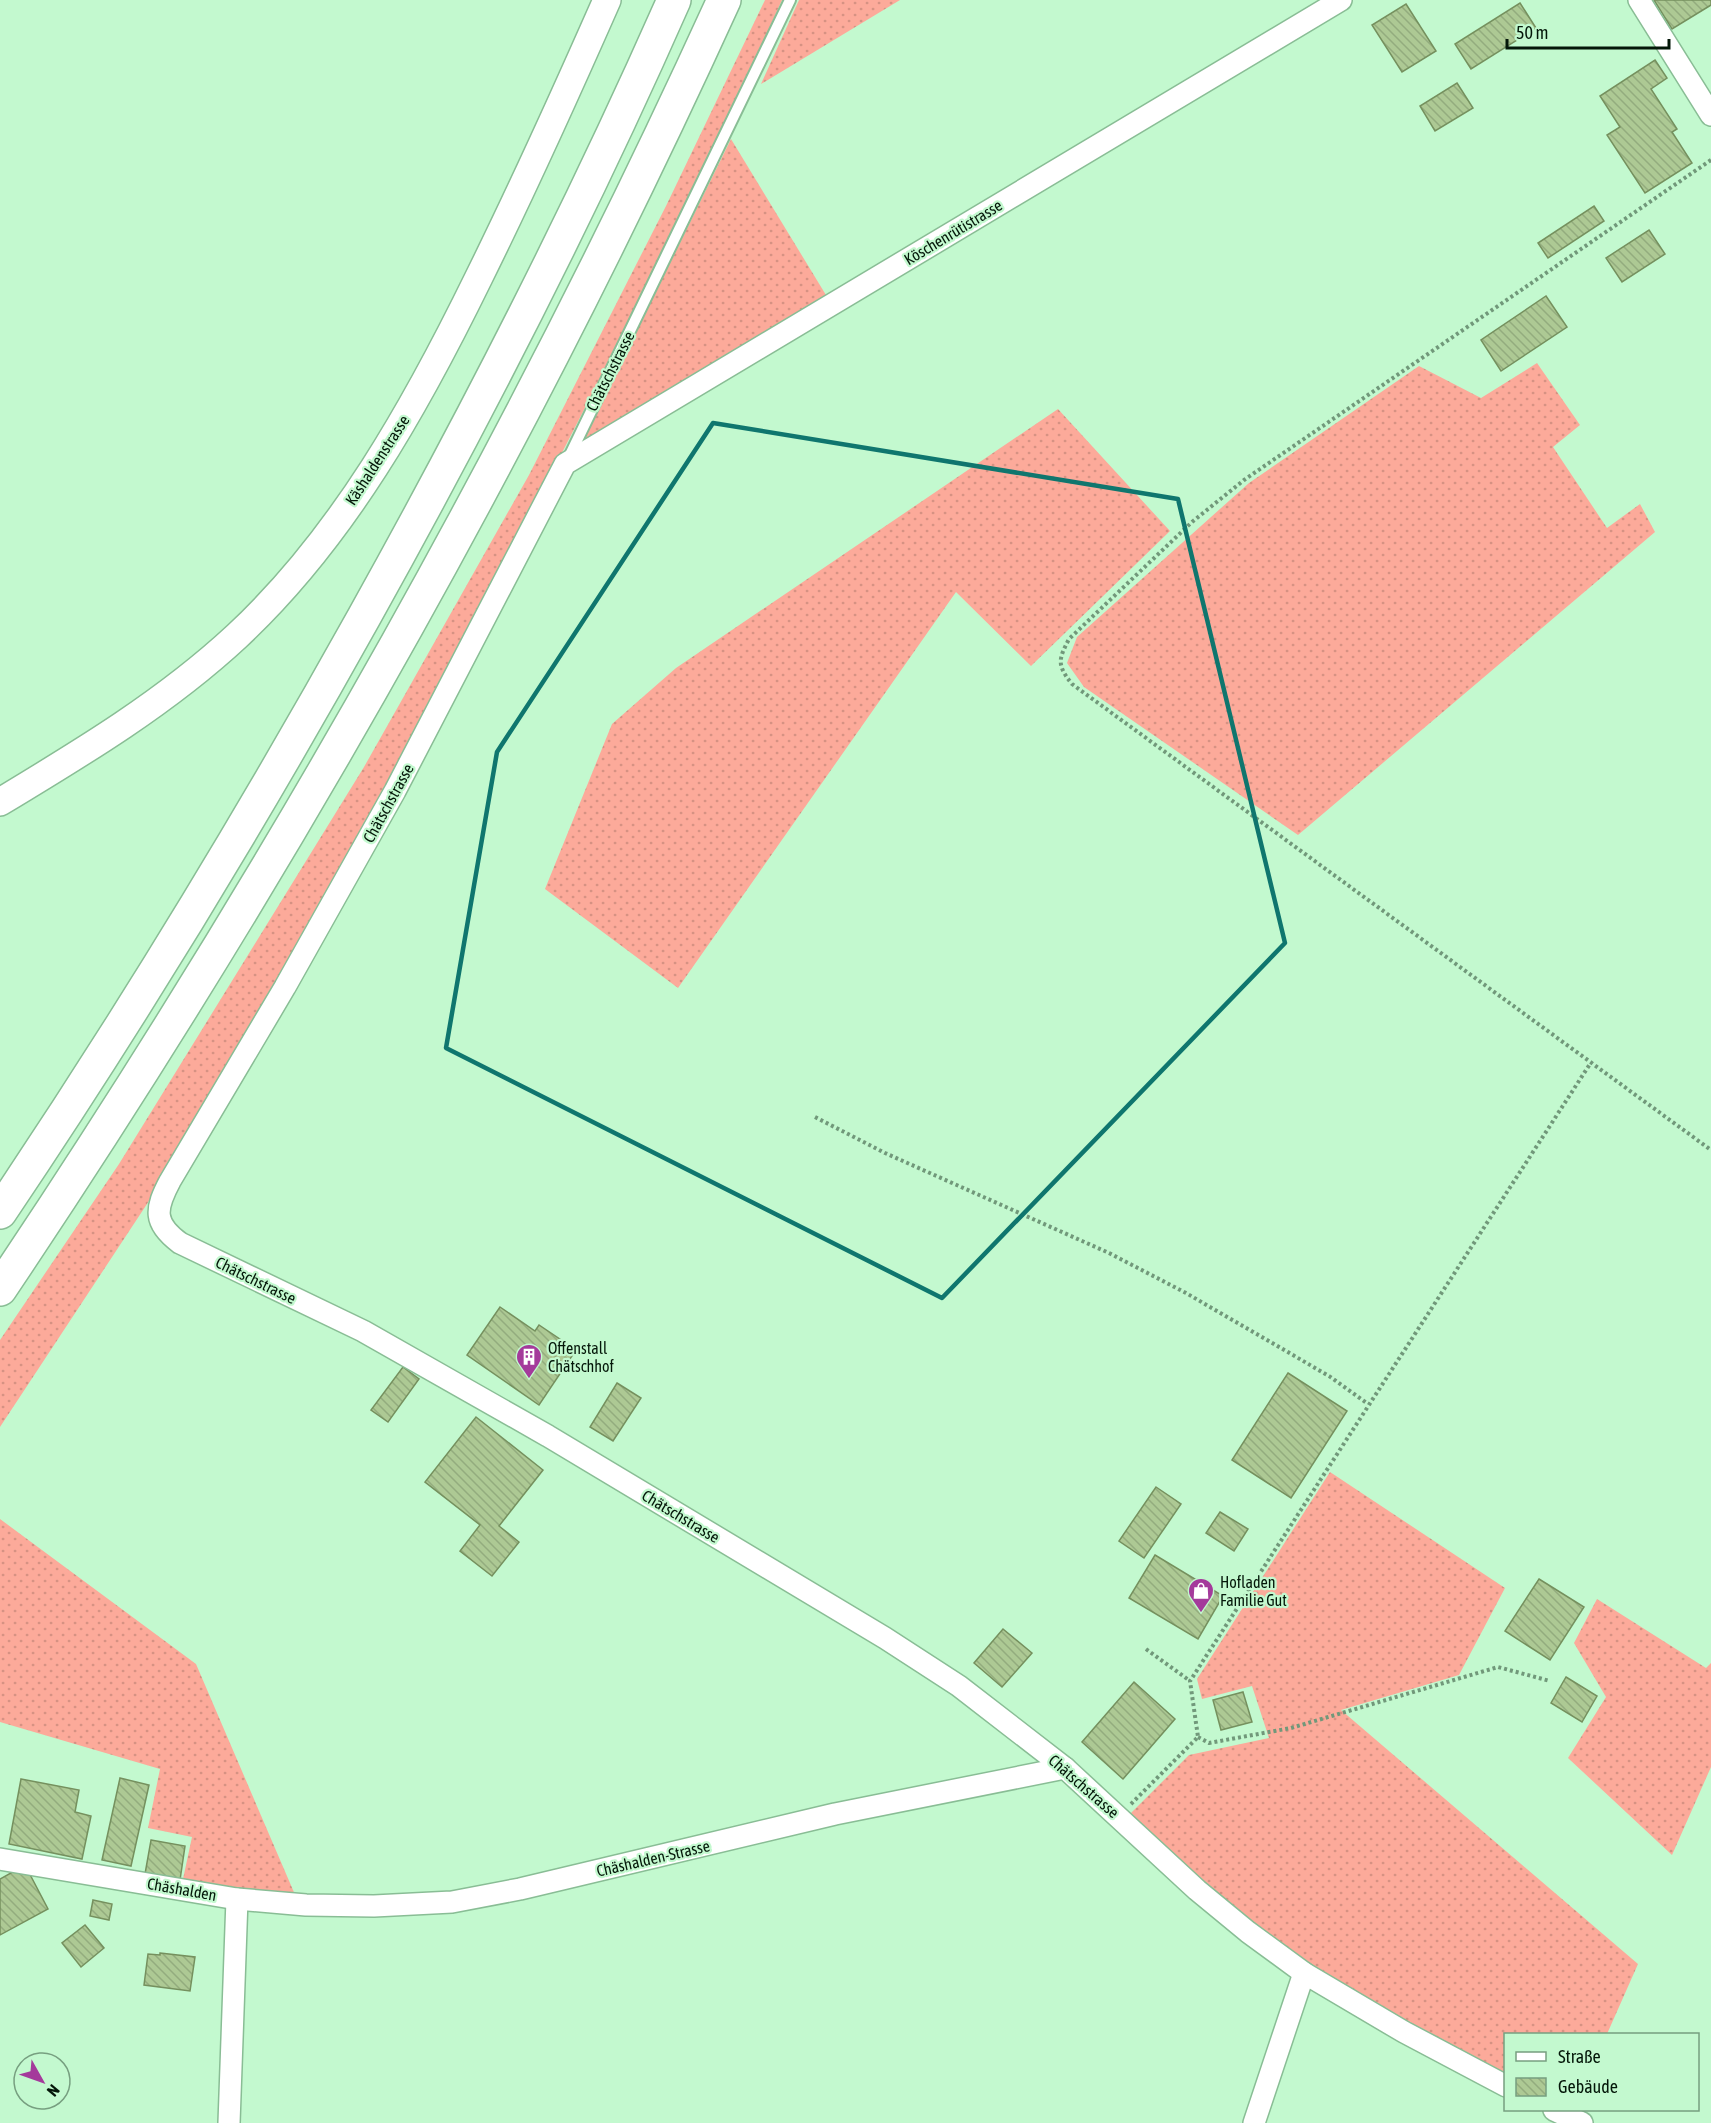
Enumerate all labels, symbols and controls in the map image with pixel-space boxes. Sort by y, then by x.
scale bar [1507,12,1669,50]
text: 50 m [1516,22,1548,43]
street label: Köschenrütistrasse [901,196,1005,268]
street label: Chätschstrasse [582,328,638,414]
street label: Käshaldenstrasse [341,412,413,508]
street label: Chätschstrasse [359,761,417,845]
street label: Chätschstrasse [213,1253,299,1307]
place label: Offenstall Chätschhof [548,1339,615,1375]
building icon: Offenstall Chätschhof [514,1342,544,1380]
street label: Chätschstrasse [639,1486,723,1546]
place label: Hofladen Familie Gut [1220,1573,1287,1609]
shop icon: Hofladen Familie Gut [1186,1576,1216,1614]
street label: Chätschstrasse [1045,1751,1123,1821]
street label: Chäshalden-Strasse [595,1836,711,1880]
street label: Chäshalden [146,1874,218,1904]
legend [1504,2033,1699,2111]
text: Straße [1558,2046,1601,2067]
north arrow [12,2051,72,2111]
text: Gebäude [1558,2076,1618,2097]
text: N [44,2081,63,2100]

